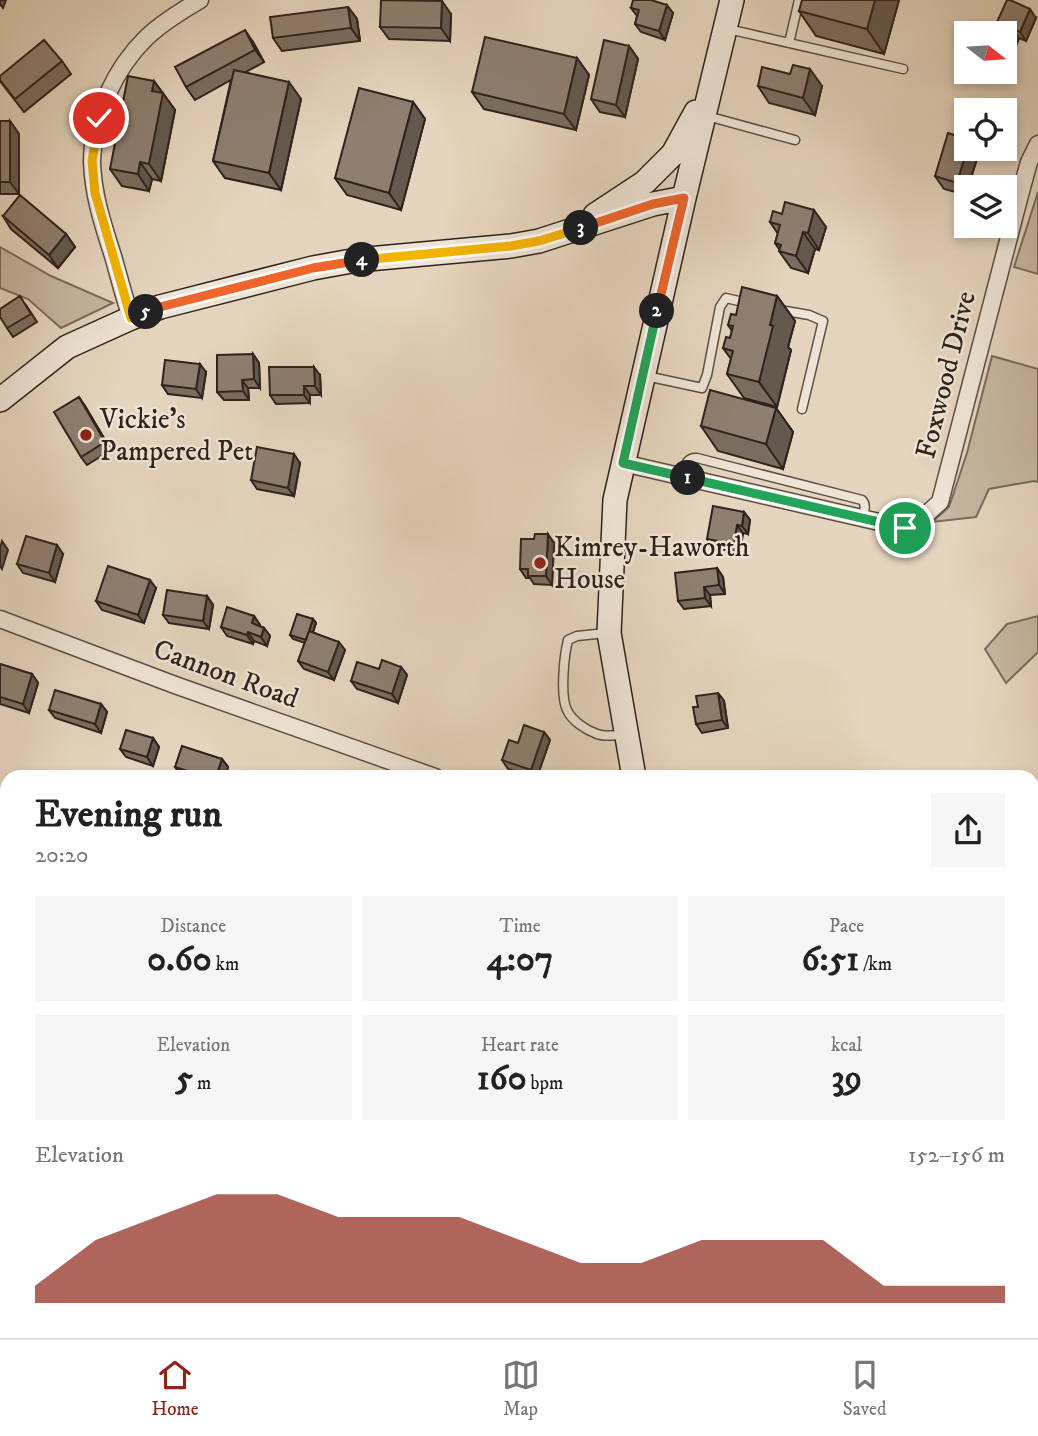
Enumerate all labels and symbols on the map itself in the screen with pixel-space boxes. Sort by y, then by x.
north arrow [954,21,1017,84]
pin [69,88,129,148]
pin: 3 [564,210,598,246]
pin: 4 [344,243,380,278]
street label: Foxwood Drive [908,288,984,462]
pin: 5 [128,294,164,330]
pin: 2 [640,294,674,328]
place label: Vickie's Pampered Pet [99,402,253,469]
marker: Vickie's Pampered Pet [78,427,94,443]
pin: 1 [670,461,706,496]
pin [875,498,935,558]
place label: Kimrey-Haworth House [554,530,750,597]
marker: Kimrey-Haworth House [532,555,548,571]
street label: Cannon Road [149,632,303,716]

